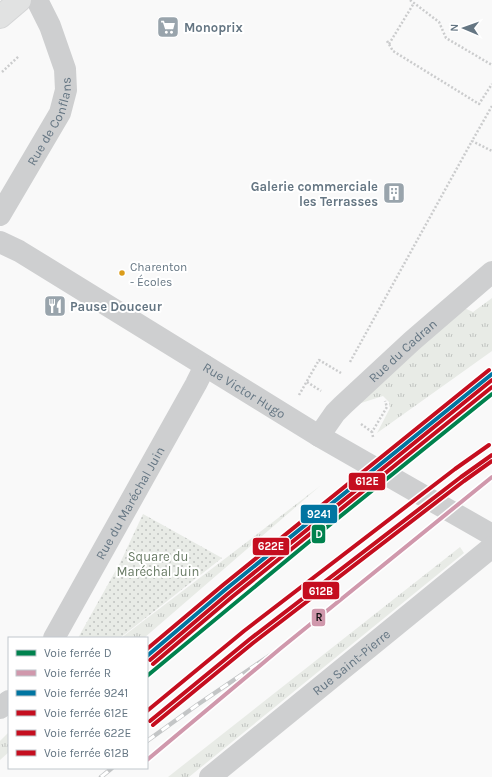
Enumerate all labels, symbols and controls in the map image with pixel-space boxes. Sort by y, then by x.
north arrow [444,8,484,48]
supermarket icon: Monoprix [155,14,181,40]
place label: Monoprix [184,20,243,35]
text: N [448,23,461,32]
street label: Rue de Conflans [24,77,74,168]
place label: Galerie commerciale les Terrasses [251,179,378,209]
building icon: Galerie commerciale les Terrasses [381,180,407,206]
place label: Charenton - Écoles [130,260,187,289]
marker: Charenton - Écoles [117,268,127,278]
restaurant icon: Pause Douceur [42,293,68,319]
place label: Pause Douceur [70,299,163,314]
street label: Rue du Cadran [366,316,440,386]
street label: Rue Victor Hugo [200,359,288,422]
street label: Rue du Maréchal Juin [92,444,168,562]
line badge: 612E [348,472,386,491]
text: 612E [355,475,379,488]
line badge: 9241 [300,504,338,524]
text: 9241 [307,508,331,521]
line badge: D [311,524,326,544]
text: D [315,528,323,541]
line badge: 622E [252,537,290,556]
text: 622E [258,540,284,553]
park label: Square du Maréchal Juin [117,549,199,579]
line badge: 612B [302,581,340,600]
text: 612B [309,585,333,598]
line badge: R [311,608,326,627]
text: R [315,611,323,624]
street label: Rue Saint-Pierre [310,626,393,698]
legend [8,637,148,769]
text: Voie ferrée D [44,646,112,660]
text: Voie ferrée R [44,666,111,680]
text: Voie ferrée 9241 [44,686,128,700]
text: Voie ferrée 612E [44,706,128,720]
text: Voie ferrée 622E [44,726,131,740]
text: Voie ferrée 612B [44,746,129,760]

